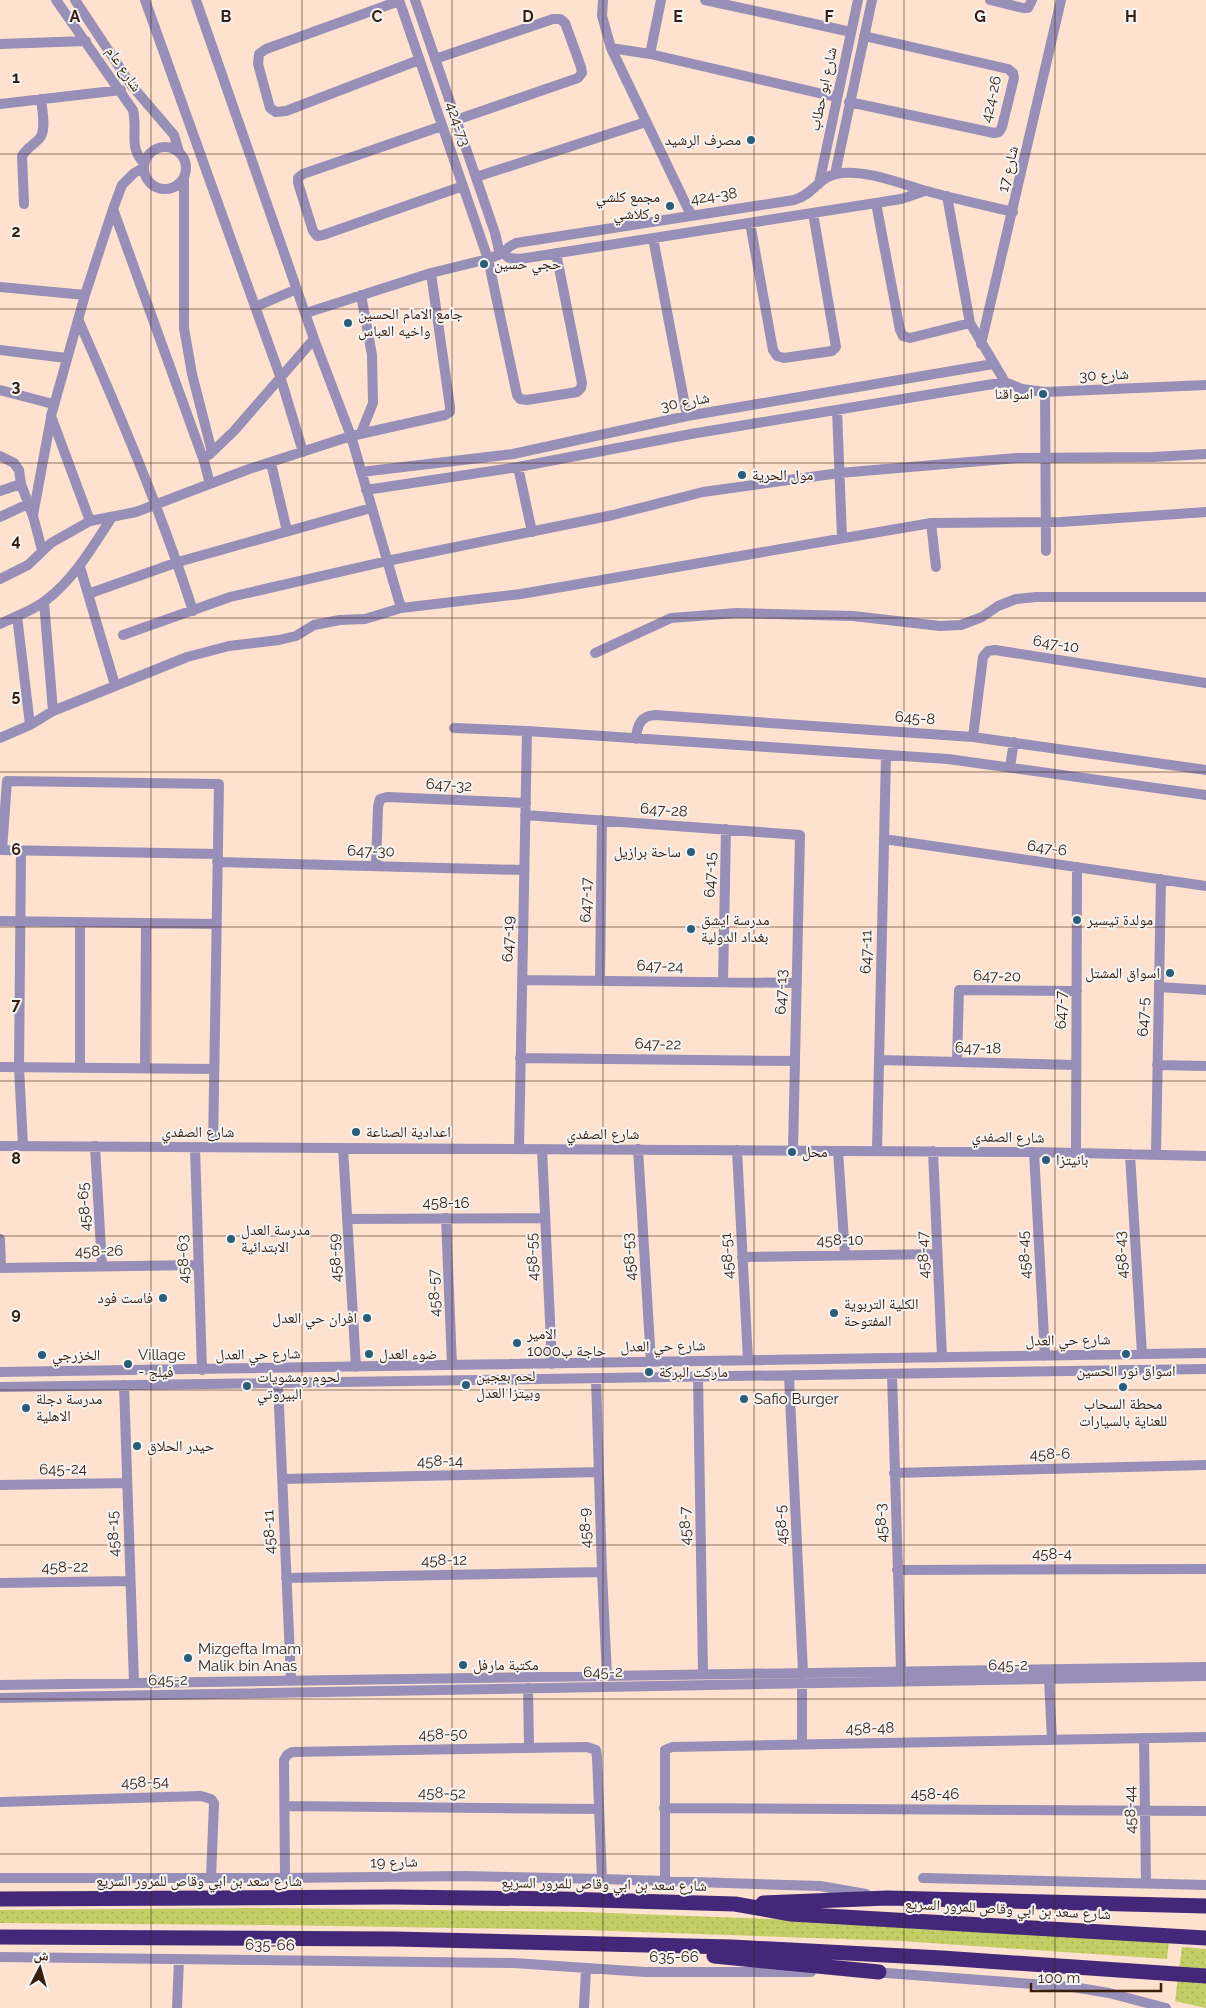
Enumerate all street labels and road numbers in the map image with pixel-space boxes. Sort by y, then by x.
street label: شارع عام [101,43,146,96]
street label: شارع ابو حطاب [805,45,842,133]
street label: 424-26 [977,74,1005,124]
street label: 424-73 [442,99,474,149]
street label: شارع 17 [994,144,1023,194]
street label: 424-38 [690,184,739,208]
street label: شارع 30 [1079,365,1129,386]
street label: شارع 30 [659,388,711,417]
street label: 647-10 [1032,631,1080,657]
street label: 645-8 [894,708,936,728]
street label: 647-32 [425,775,473,795]
street label: 647-28 [640,799,689,821]
street label: 647-6 [1026,836,1068,860]
street label: 647-30 [347,842,395,860]
street label: 647-15 [701,852,719,898]
street label: 647-17 [577,877,595,923]
street label: 647-19 [499,916,517,962]
street label: 647-11 [857,929,875,974]
street label: 647-24 [636,957,684,975]
street label: 647-20 [973,967,1021,985]
street label: 647-13 [772,969,790,1015]
street label: 647-7 [1052,991,1070,1029]
street label: 647-5 [1134,997,1152,1037]
street label: 647-22 [635,1035,682,1053]
street label: 647-18 [955,1039,1001,1057]
street label: شارع الصفدي [162,1123,235,1144]
street label: شارع الصفدي [567,1125,640,1146]
street label: شارع الصفدي [971,1127,1045,1149]
street label: 458-65 [74,1182,94,1232]
street label: 458-16 [423,1194,469,1212]
street label: 458-10 [816,1231,864,1249]
street label: 458-47 [913,1231,933,1279]
street label: 458-45 [1014,1231,1034,1279]
street label: 458-43 [1111,1231,1131,1279]
street label: 458-51 [717,1232,737,1280]
street label: 458-59 [325,1233,345,1283]
street label: 458-55 [522,1233,542,1281]
street label: 458-53 [618,1233,640,1281]
street label: 458-63 [173,1234,193,1284]
street label: 458-26 [75,1242,123,1260]
street label: 458-57 [424,1269,444,1317]
street label: شارع حي العدل [1025,1330,1111,1353]
street label: شارع حي العدل [620,1336,706,1359]
street label: شارع حي العدل [215,1344,301,1367]
street label: 458-6 [1030,1445,1070,1463]
street label: 458-14 [417,1452,463,1470]
street label: 645-24 [39,1460,87,1478]
street label: 458-3 [871,1503,891,1543]
street label: 458-5 [771,1505,791,1545]
street label: 458-7 [676,1506,694,1546]
street label: 458-9 [575,1507,595,1548]
street label: 458-11 [259,1509,279,1554]
street label: 458-15 [103,1511,123,1557]
street label: 458-4 [1032,1545,1072,1563]
street label: 458-12 [421,1551,467,1569]
street label: 458-22 [41,1558,89,1576]
street label: 645-2 [988,1656,1028,1674]
street label: 645-2 [583,1663,623,1681]
street label: 645-2 [148,1671,188,1689]
street label: 458-48 [846,1719,895,1737]
street label: 458-50 [418,1725,468,1743]
street label: 458-54 [121,1772,169,1792]
street label: 458-52 [418,1784,466,1802]
street label: 458-46 [911,1785,959,1803]
street label: 458-44 [1121,1786,1139,1834]
street label: شارع 19 [370,1853,418,1872]
street label: شارع سعد بن ابي وقاص للمرور السريع [96,1872,302,1893]
street label: شارع سعد بن ابي وقاص للمرور السريع [501,1873,707,1898]
street label: شارع سعد بن ابي وقاص للمرور السريع [904,1895,1111,1926]
street label: 635-66 [245,1936,295,1954]
street label: 635-66 [649,1948,699,1966]

